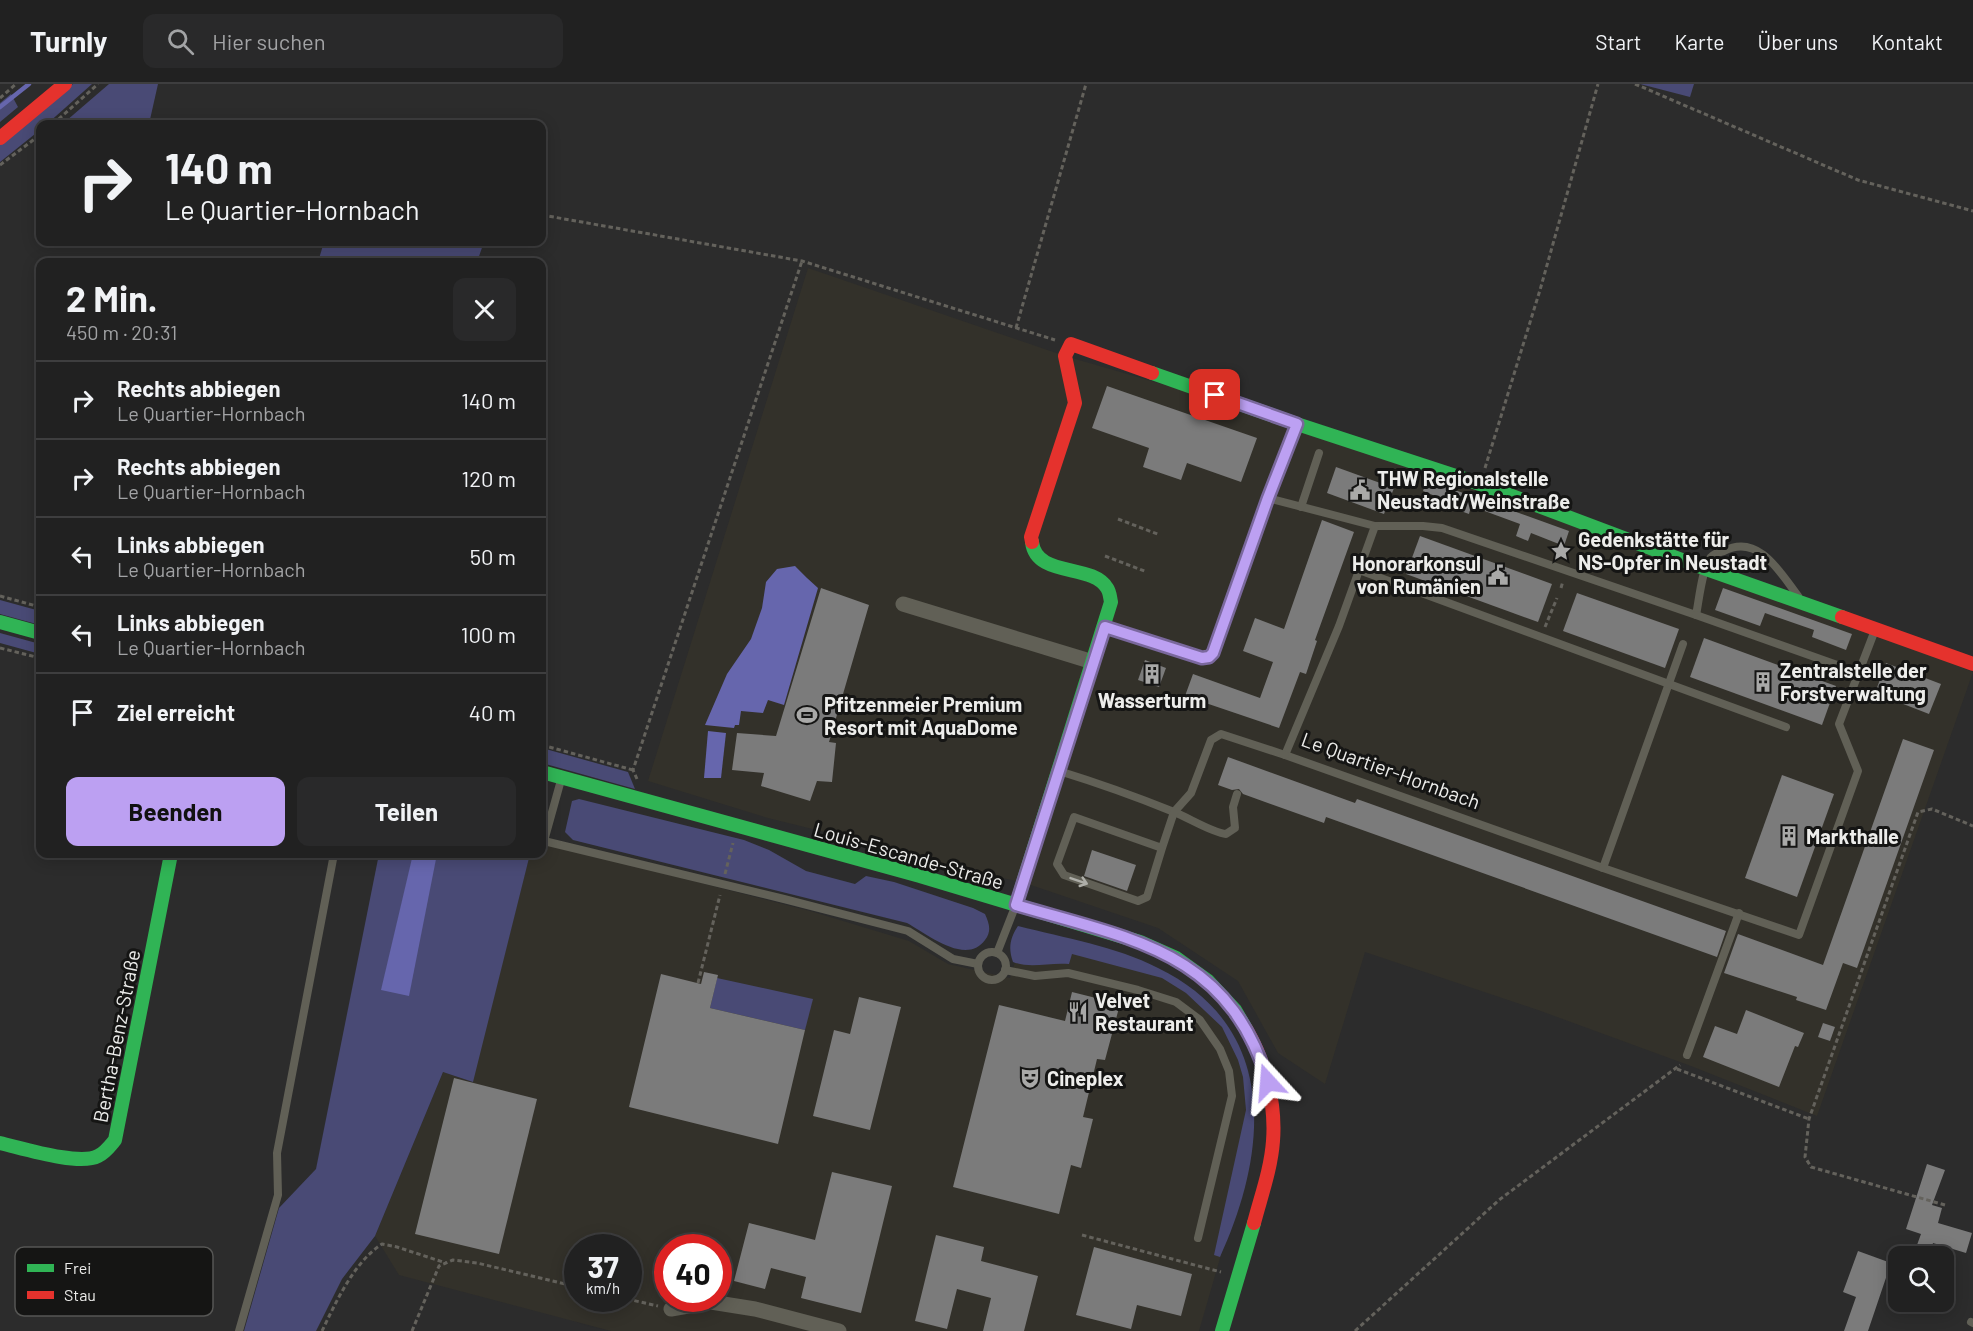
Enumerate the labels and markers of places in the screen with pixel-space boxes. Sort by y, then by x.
pin [1189,369,1240,420]
place label: THW Regionalstelle Neustadt/Weinstraße [1377,466,1570,513]
public building icon: THW Regionalstelle Neustadt/Weinstraße [1348,478,1372,502]
place label: Gedenkstätte für NS-Opfer in Neustadt [1578,527,1767,574]
place icon: Gedenkstätte für NS-Opfer in Neustadt [1549,539,1573,563]
place label: Honorarkonsul von Rumänien [1352,551,1481,598]
public building icon: Honorarkonsul von Rumänien [1486,563,1510,587]
place label: Zentralstelle der Forstverwaltung [1780,658,1927,705]
building icon: Wasserturm [1140,662,1164,686]
building icon: Zentralstelle der Forstverwaltung [1751,670,1775,694]
place label: Wasserturm [1098,688,1206,712]
place label: Pfitzenmeier Premium Resort mit AquaDome [824,692,1022,739]
sports icon: Pfitzenmeier Premium Resort mit AquaDome [795,703,819,727]
building icon: Markthalle [1777,824,1801,848]
place label: Markthalle [1806,824,1899,848]
place label: Velvet Restaurant [1095,988,1194,1035]
restaurant icon: Velvet Restaurant [1066,1000,1090,1024]
theatre icon: Cineplex [1018,1066,1042,1090]
place label: Cineplex [1047,1066,1124,1090]

